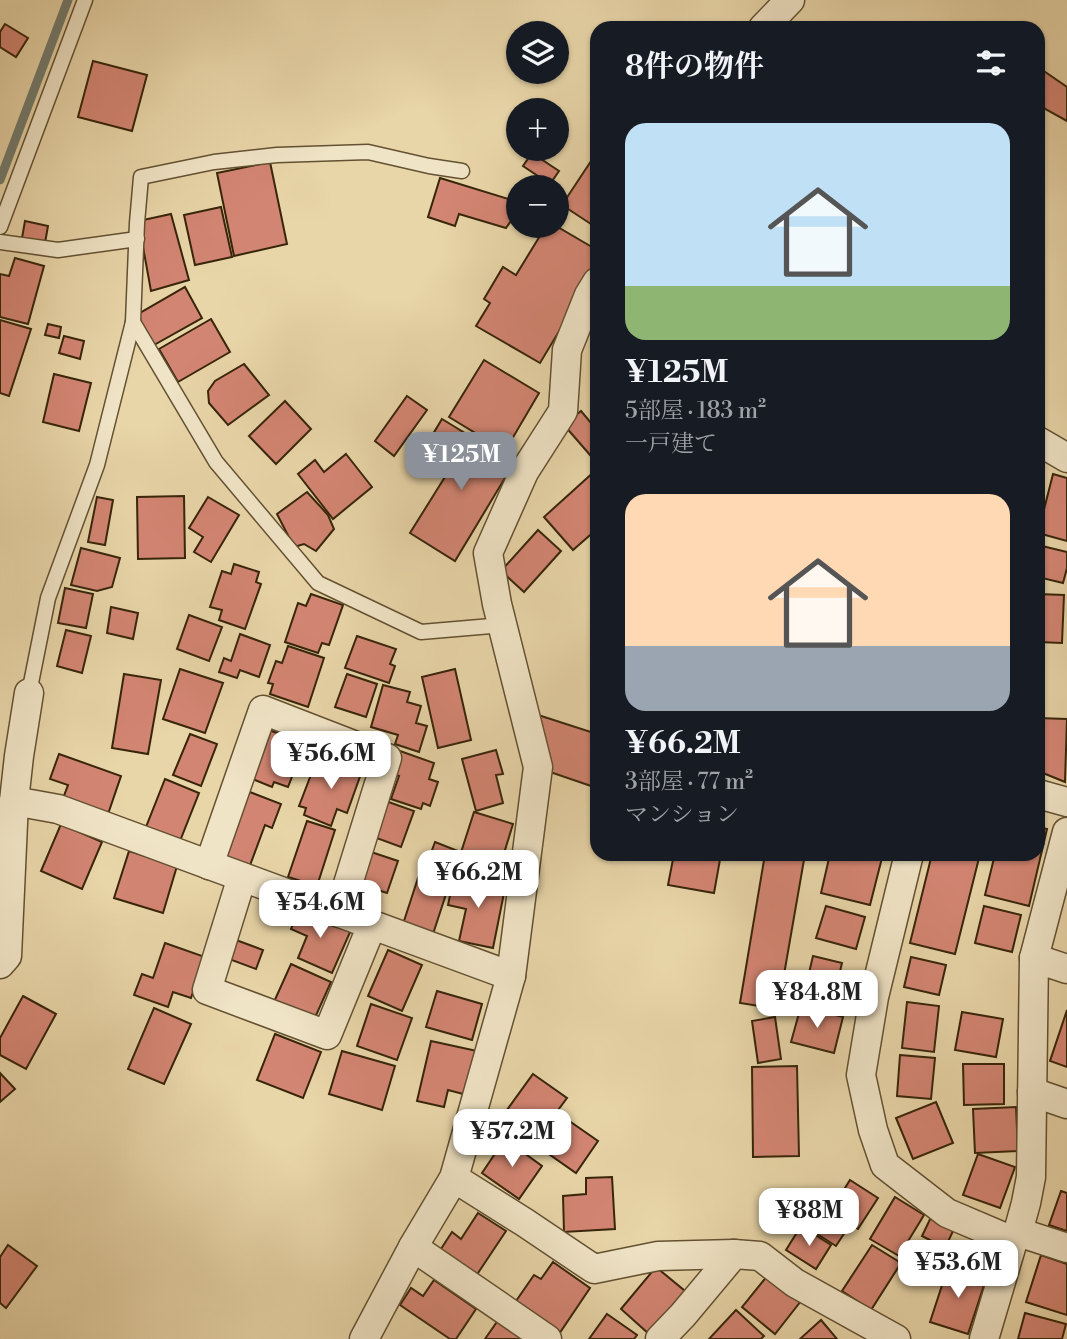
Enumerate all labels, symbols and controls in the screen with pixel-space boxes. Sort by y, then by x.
map controls [506,21,569,238]
button: layers [506,21,569,84]
icon: filters [972,44,1010,82]
text: 8件の物件 [625,48,764,86]
button: + [506,98,569,161]
icon: home [755,169,881,295]
button: − [506,175,569,238]
text: ¥125M [625,354,728,392]
text: 5部屋 · 183 m² [625,397,766,425]
text: 一戸建て [625,430,717,458]
pin: ¥125M [412,433,510,492]
text: ¥125M [421,441,501,469]
icon: home [755,540,881,666]
text: ¥66.2M [625,725,741,763]
pin: ¥56.6M [274,732,388,791]
text: ¥56.6M [287,740,375,768]
text: 3部屋 · 77 m² [625,768,753,796]
text: マンション [625,801,739,829]
pin: ¥66.2M [421,850,535,910]
text: ¥66.2M [434,859,522,887]
pin: ¥54.6M [263,880,377,940]
text: ¥54.6M [275,889,365,917]
pin: ¥84.8M [760,970,874,1030]
text: ¥84.8M [772,979,862,1007]
pin: ¥57.2M [455,1110,569,1169]
text: ¥57.2M [469,1118,555,1146]
pin: ¥88M [768,1188,850,1248]
text: ¥88M [775,1197,843,1225]
pin: ¥53.6M [901,1240,1015,1300]
text: ¥53.6M [914,1249,1002,1277]

